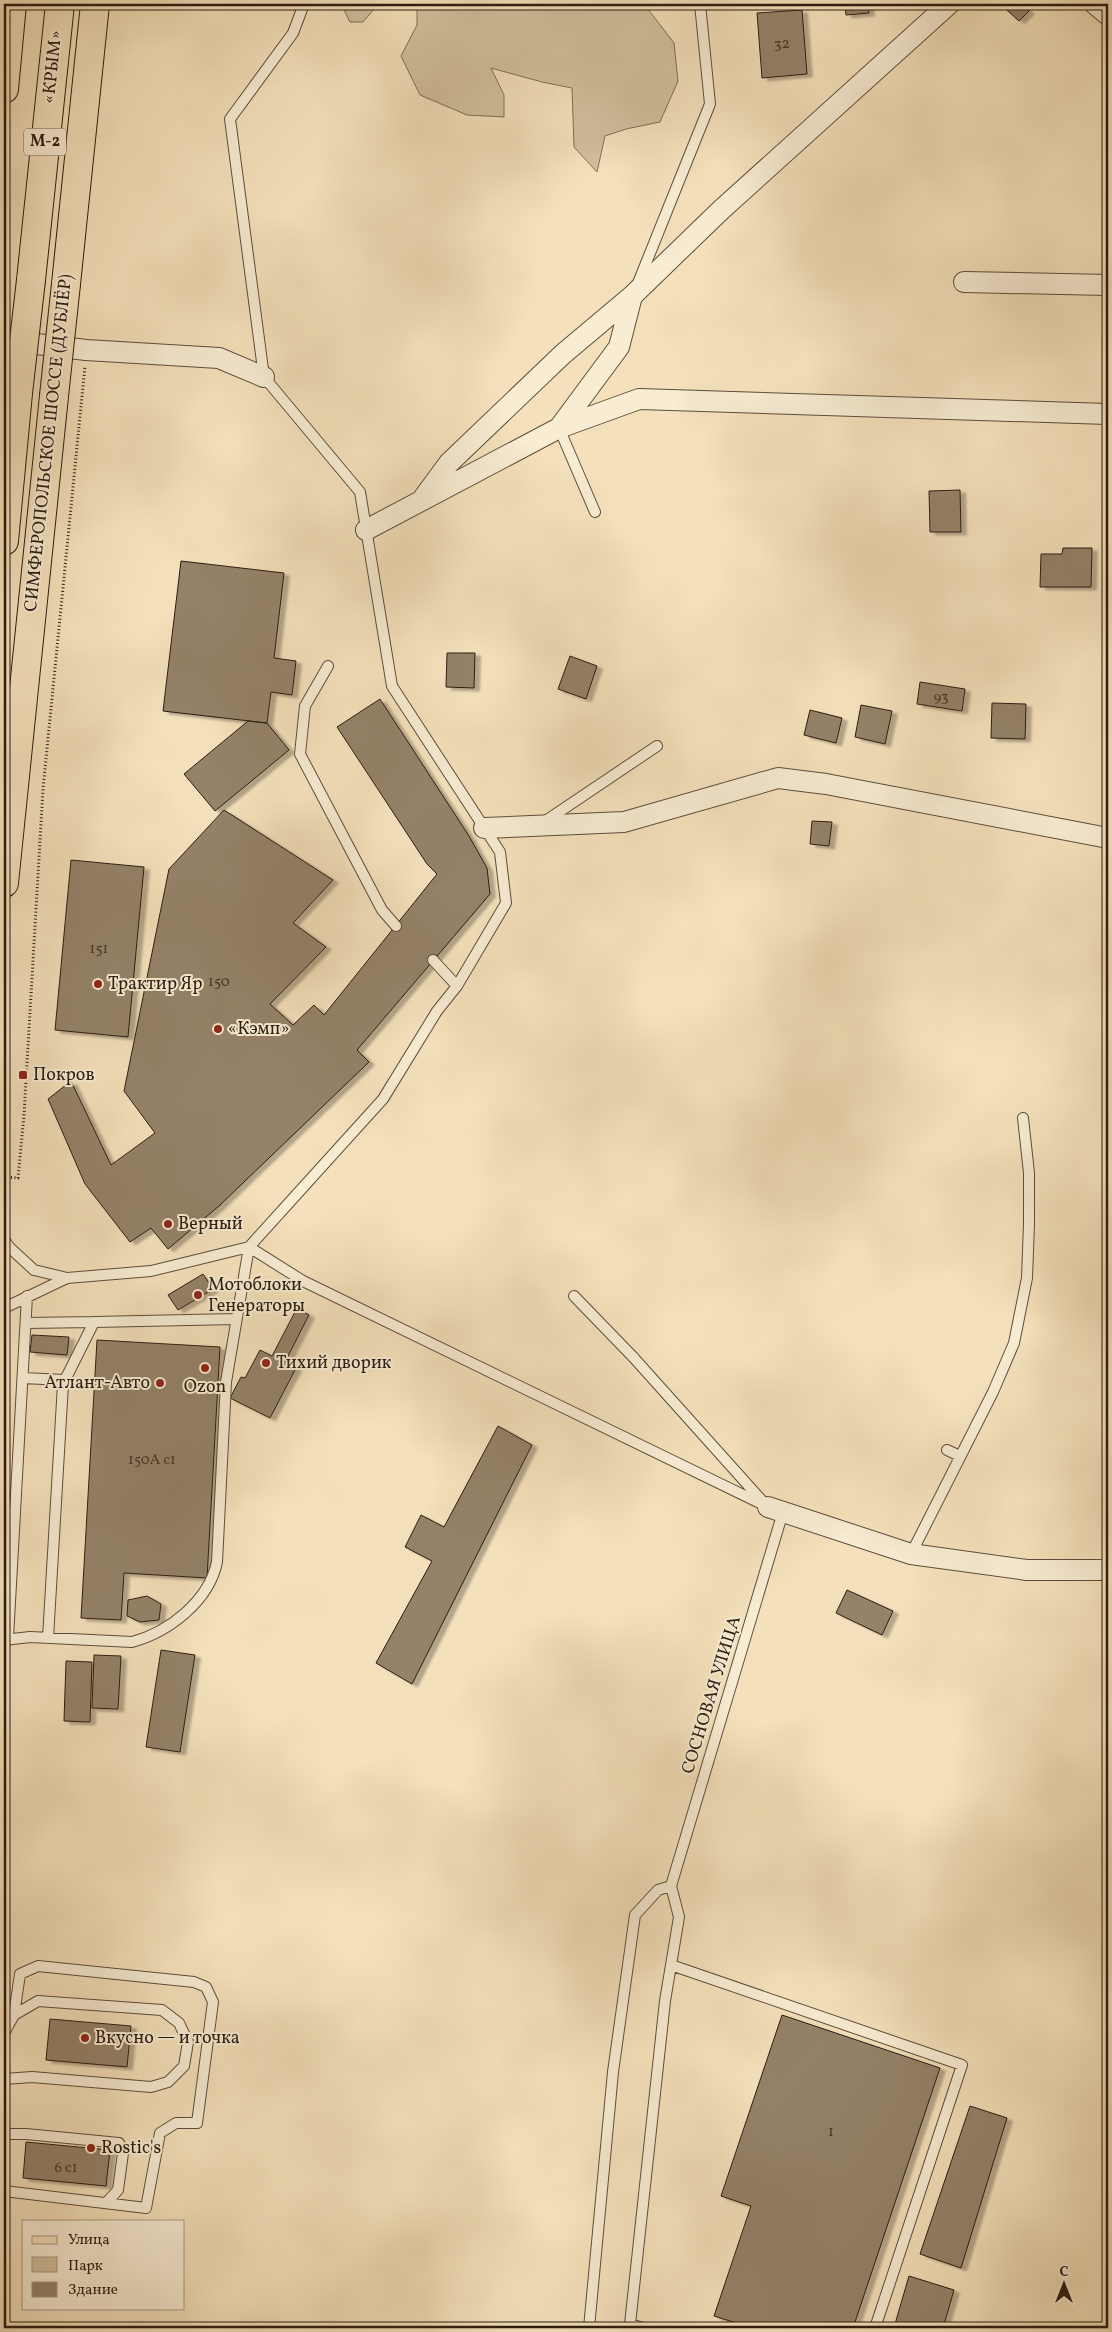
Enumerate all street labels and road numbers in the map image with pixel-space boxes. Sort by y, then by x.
street label: «КРЫМ» [37,29,69,105]
road number: М-2 [24,128,66,156]
street label: СИМФЕРОПОЛЬСКОЕ ШОССЕ (ДУБЛЁР) [19,273,79,613]
street label: СОСНОВАЯ УЛИЦА [676,1613,748,1777]

